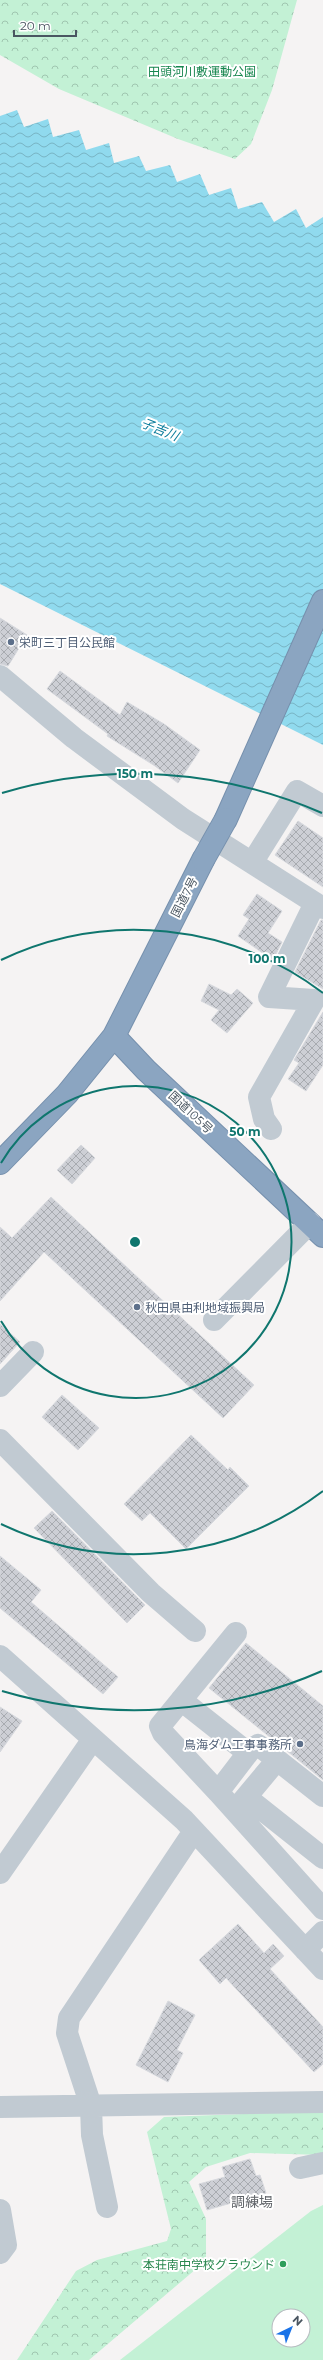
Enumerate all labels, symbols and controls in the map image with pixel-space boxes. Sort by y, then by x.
scale bar [14,12,76,38]
text: 20 m [20,18,51,33]
park label: 田頭河川敷運動公園 [148,64,256,79]
water label: 子吉川 [139,414,183,444]
place label: 栄町三丁目公民館 [19,635,115,650]
marker: 栄町三丁目公民館 [6,637,16,647]
text: 150 m [117,766,153,781]
street label: 国道7号 [168,874,200,920]
text: 100 m [249,951,285,966]
street label: 国道105号 [166,1088,216,1136]
text: 50 m [229,1124,261,1139]
centre of rings [128,1235,142,1249]
place label: 秋田県由利地域振興局 [145,1300,265,1315]
marker: 秋田県由利地域振興局 [132,1302,142,1312]
place label: 鳥海ダム工事事務所 [184,1737,292,1752]
marker: 鳥海ダム工事事務所 [295,1739,305,1749]
district label: 調練場 [231,2193,273,2211]
place label: 本荘南中学校グラウンド [143,2257,275,2272]
marker: 本荘南中学校グラウンド [278,2259,288,2269]
north arrow [271,2308,311,2348]
text: N [290,2313,306,2329]

